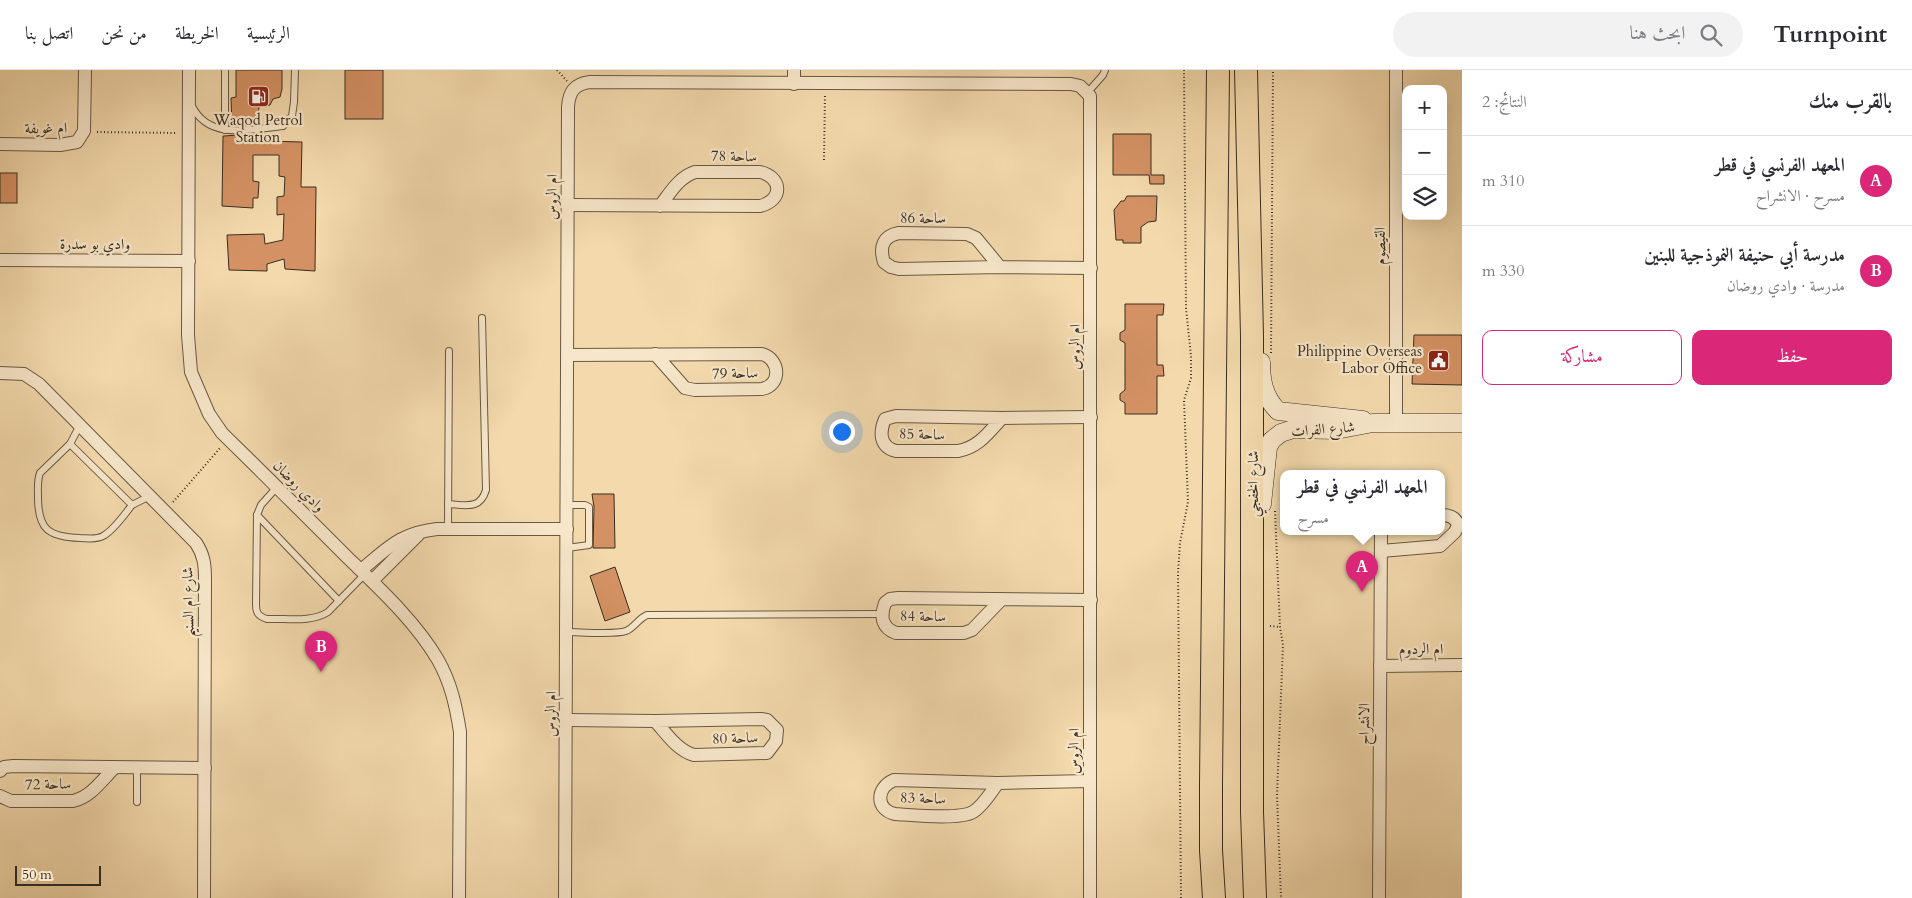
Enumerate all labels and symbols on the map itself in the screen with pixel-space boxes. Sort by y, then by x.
fuel station icon: Waqod Petrol Station [246,85,270,109]
place label: Waqod Petrol Station [212,110,303,147]
street label: ام غويفة [25,118,67,141]
street label: ساحة 78 [711,146,757,166]
street label: ام الروس [542,174,565,220]
street label: ساحة 86 [900,208,946,228]
street label: القيصوم [1370,227,1393,265]
street label: وادي بو سدرة [60,234,130,256]
street label: ام الروس [1065,324,1088,370]
place label: Philippine Overseas Labor Office [1297,341,1422,378]
public building icon: Philippine Overseas Labor Office [1426,348,1450,372]
street label: ساحة 79 [712,363,758,383]
street label: شارع الفرات [1290,417,1356,444]
your location [829,419,855,445]
street label: ساحة 85 [899,423,945,445]
street label: شارع الخفجي [1243,451,1267,517]
street label: وادي روضان [267,456,329,518]
pin: A [1346,551,1378,592]
street label: شارع ام السنيم [177,566,204,637]
street label: ساحة 84 [900,606,946,626]
pin: B [305,631,337,672]
street label: ام الردوم [1399,639,1443,662]
street label: ام الروس [541,691,564,737]
street label: الانشراح [1354,703,1377,745]
street label: ساحة 80 [712,727,758,749]
street label: ام الروس [1064,728,1087,774]
street label: ساحة 72 [25,774,71,794]
street label: ساحة 83 [900,787,946,809]
scale bar [15,863,101,886]

